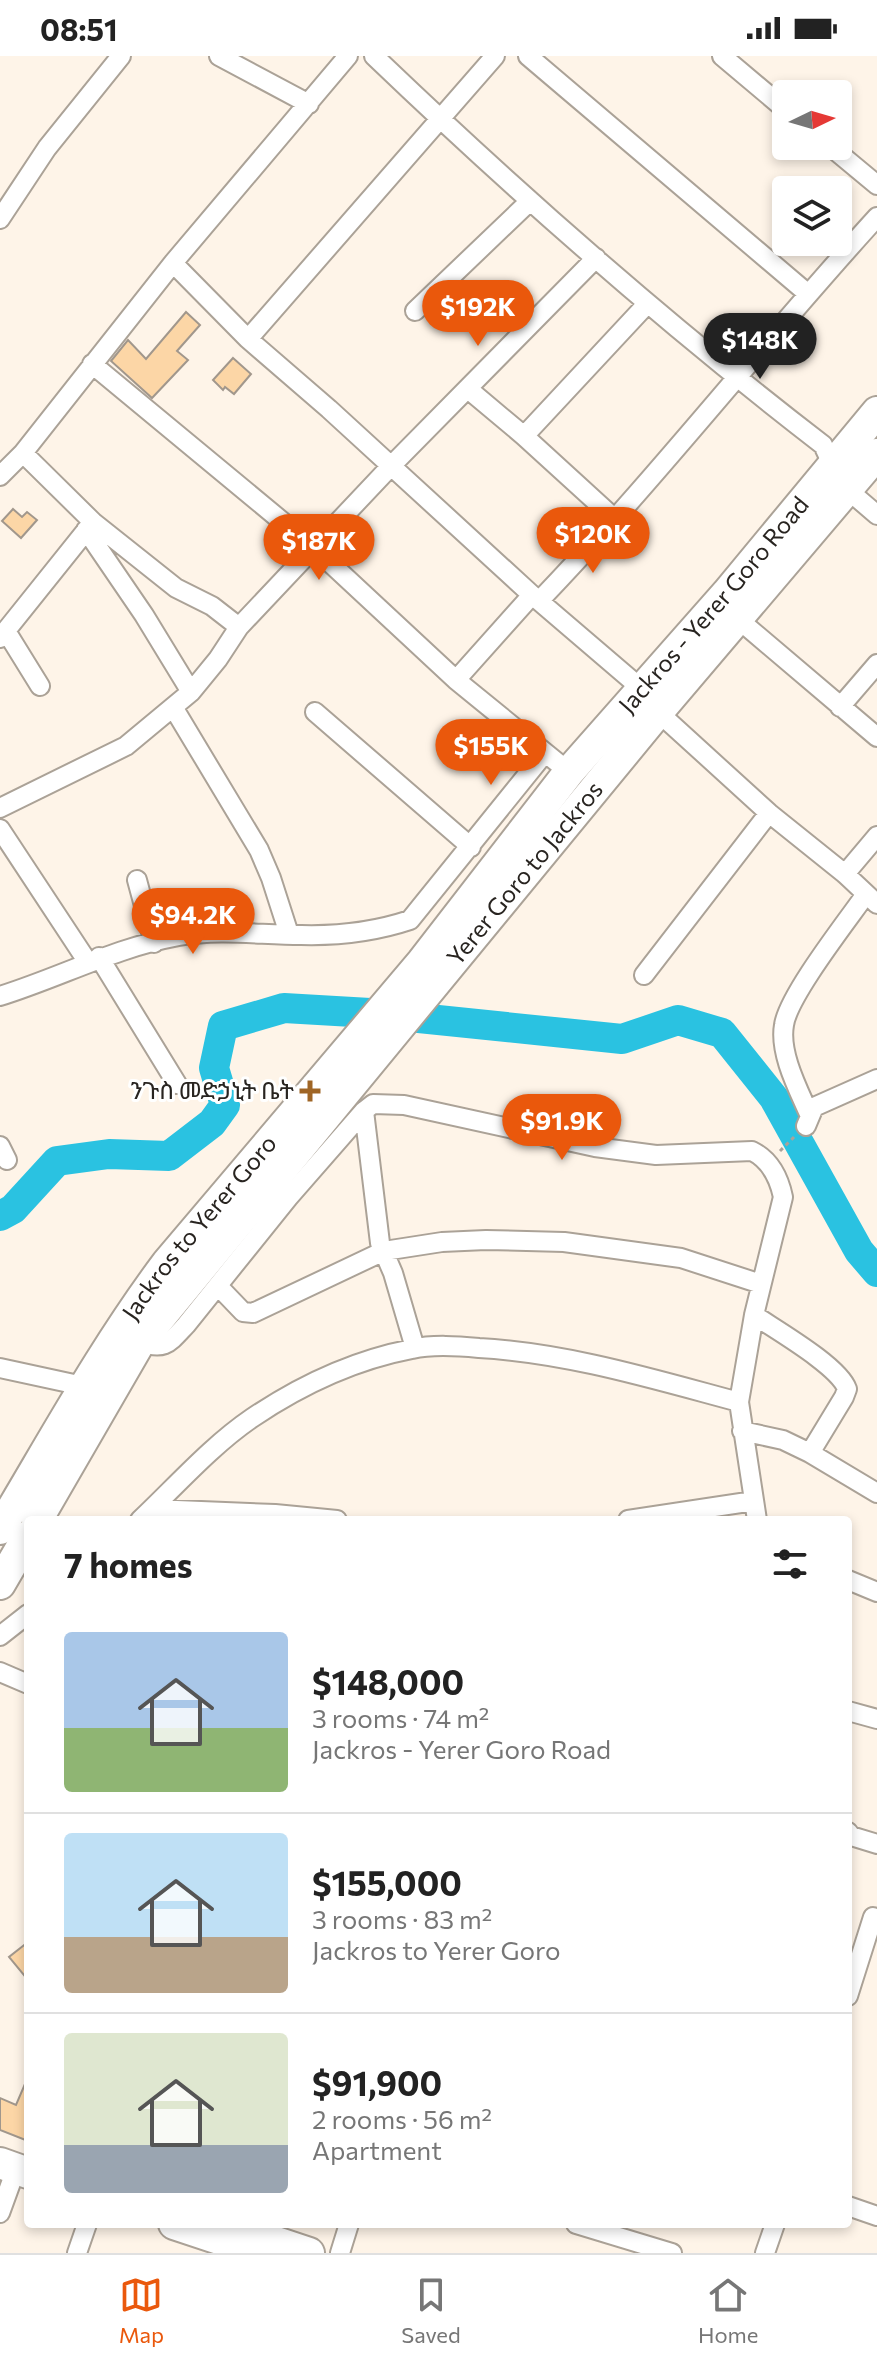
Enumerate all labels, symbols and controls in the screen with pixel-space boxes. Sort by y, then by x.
text: 08:51 [40,10,118,47]
north arrow [772,80,852,160]
map controls [772,80,852,256]
button: layers [772,176,852,256]
pin: $192K [422,280,534,348]
text: $192K [440,290,516,321]
pin: $148K [704,313,816,381]
text: $148K [722,323,798,354]
street label: Jackros - Yerer Goro Road [612,490,814,718]
pin: $120K [537,507,649,575]
pin: $187K [263,514,375,582]
text: $120K [555,517,631,548]
text: $187K [282,524,357,555]
pin: $155K [435,719,547,787]
text: $155K [453,729,529,760]
street label: Yerer Goro to Jackros [440,775,608,971]
pin: $94.2K [128,888,258,956]
text: $94.2K [150,898,236,929]
place label: ንጉስ መድኃኒት ቤት [131,1075,295,1104]
marker: ንጉስ መድኃኒት ቤት [301,1082,319,1100]
pin: $91.9K [497,1094,627,1162]
text: $91.9K [520,1104,604,1135]
street label: Jackros to Yerer Goro [115,1129,282,1325]
icon: filters [768,1542,812,1586]
text: 7 homes [64,1543,193,1585]
text: $148,000 [312,1660,464,1702]
icon: home [128,1664,224,1760]
text: 3 rooms · 74 m² [312,1702,489,1733]
text: Jackros - Yerer Goro Road [312,1733,611,1764]
text: $155,000 [312,1861,462,1903]
icon: home [128,1865,224,1961]
text: 3 rooms · 83 m² [312,1903,492,1934]
text: Jackros to Yerer Goro [312,1934,560,1965]
text: $91,900 [312,2061,442,2103]
icon: home [128,2065,224,2161]
text: 2 rooms · 56 m² [312,2103,492,2134]
text: Apartment [312,2134,442,2165]
tab: Map [119,2273,164,2348]
tab: Saved [401,2273,461,2348]
tab: Home [698,2273,758,2348]

